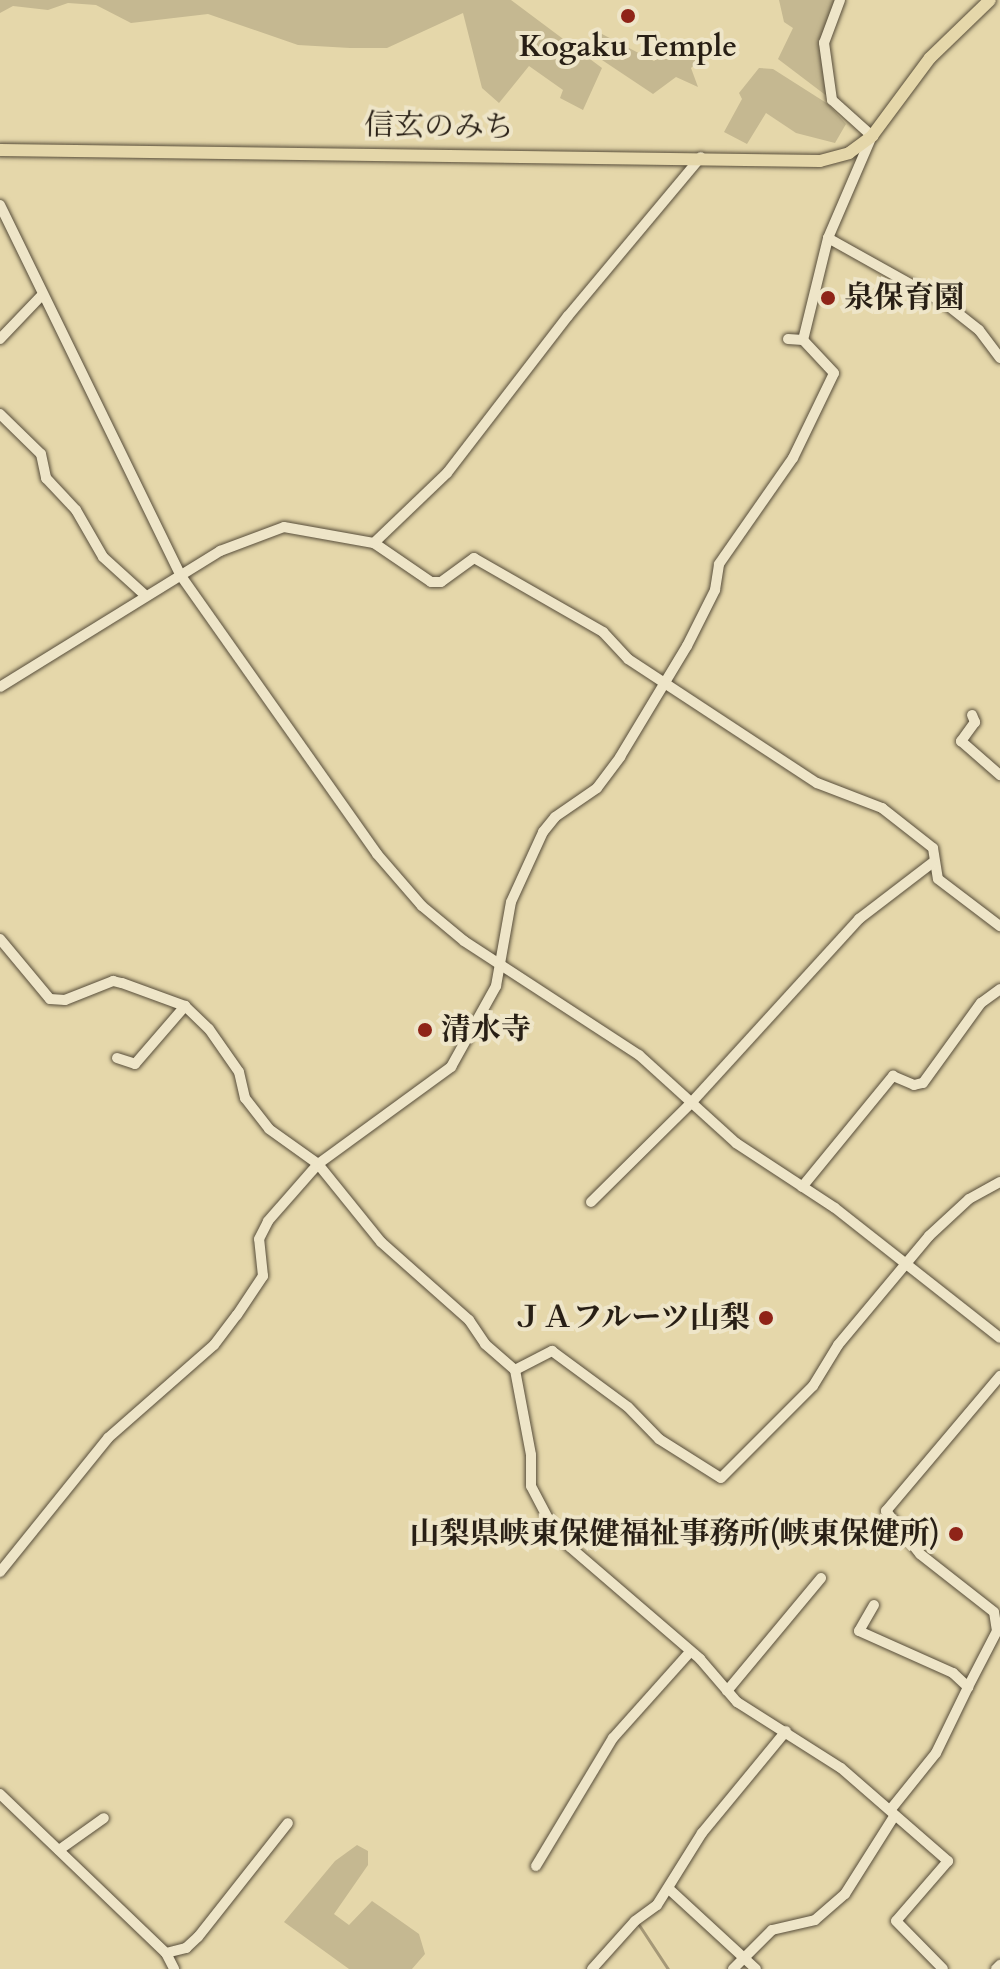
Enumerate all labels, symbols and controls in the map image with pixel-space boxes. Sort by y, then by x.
marker: Kogaku Temple [619,7,637,25]
place label: Kogaku Temple [519,29,737,65]
street label: 信玄のみち [364,108,514,146]
place label: 泉保育園 [844,280,964,316]
marker: 泉保育園 [819,289,837,307]
place label: 清水寺 [441,1012,531,1048]
marker: 清水寺 [416,1021,434,1039]
place label: ＪＡフルーツ山梨 [510,1300,750,1336]
marker: ＪＡフルーツ山梨 [757,1309,775,1327]
place label: 山梨県峡東保健福祉事務所(峡東保健所) [410,1516,940,1552]
marker: 山梨県峡東保健福祉事務所(峡東保健所) [947,1525,965,1543]

